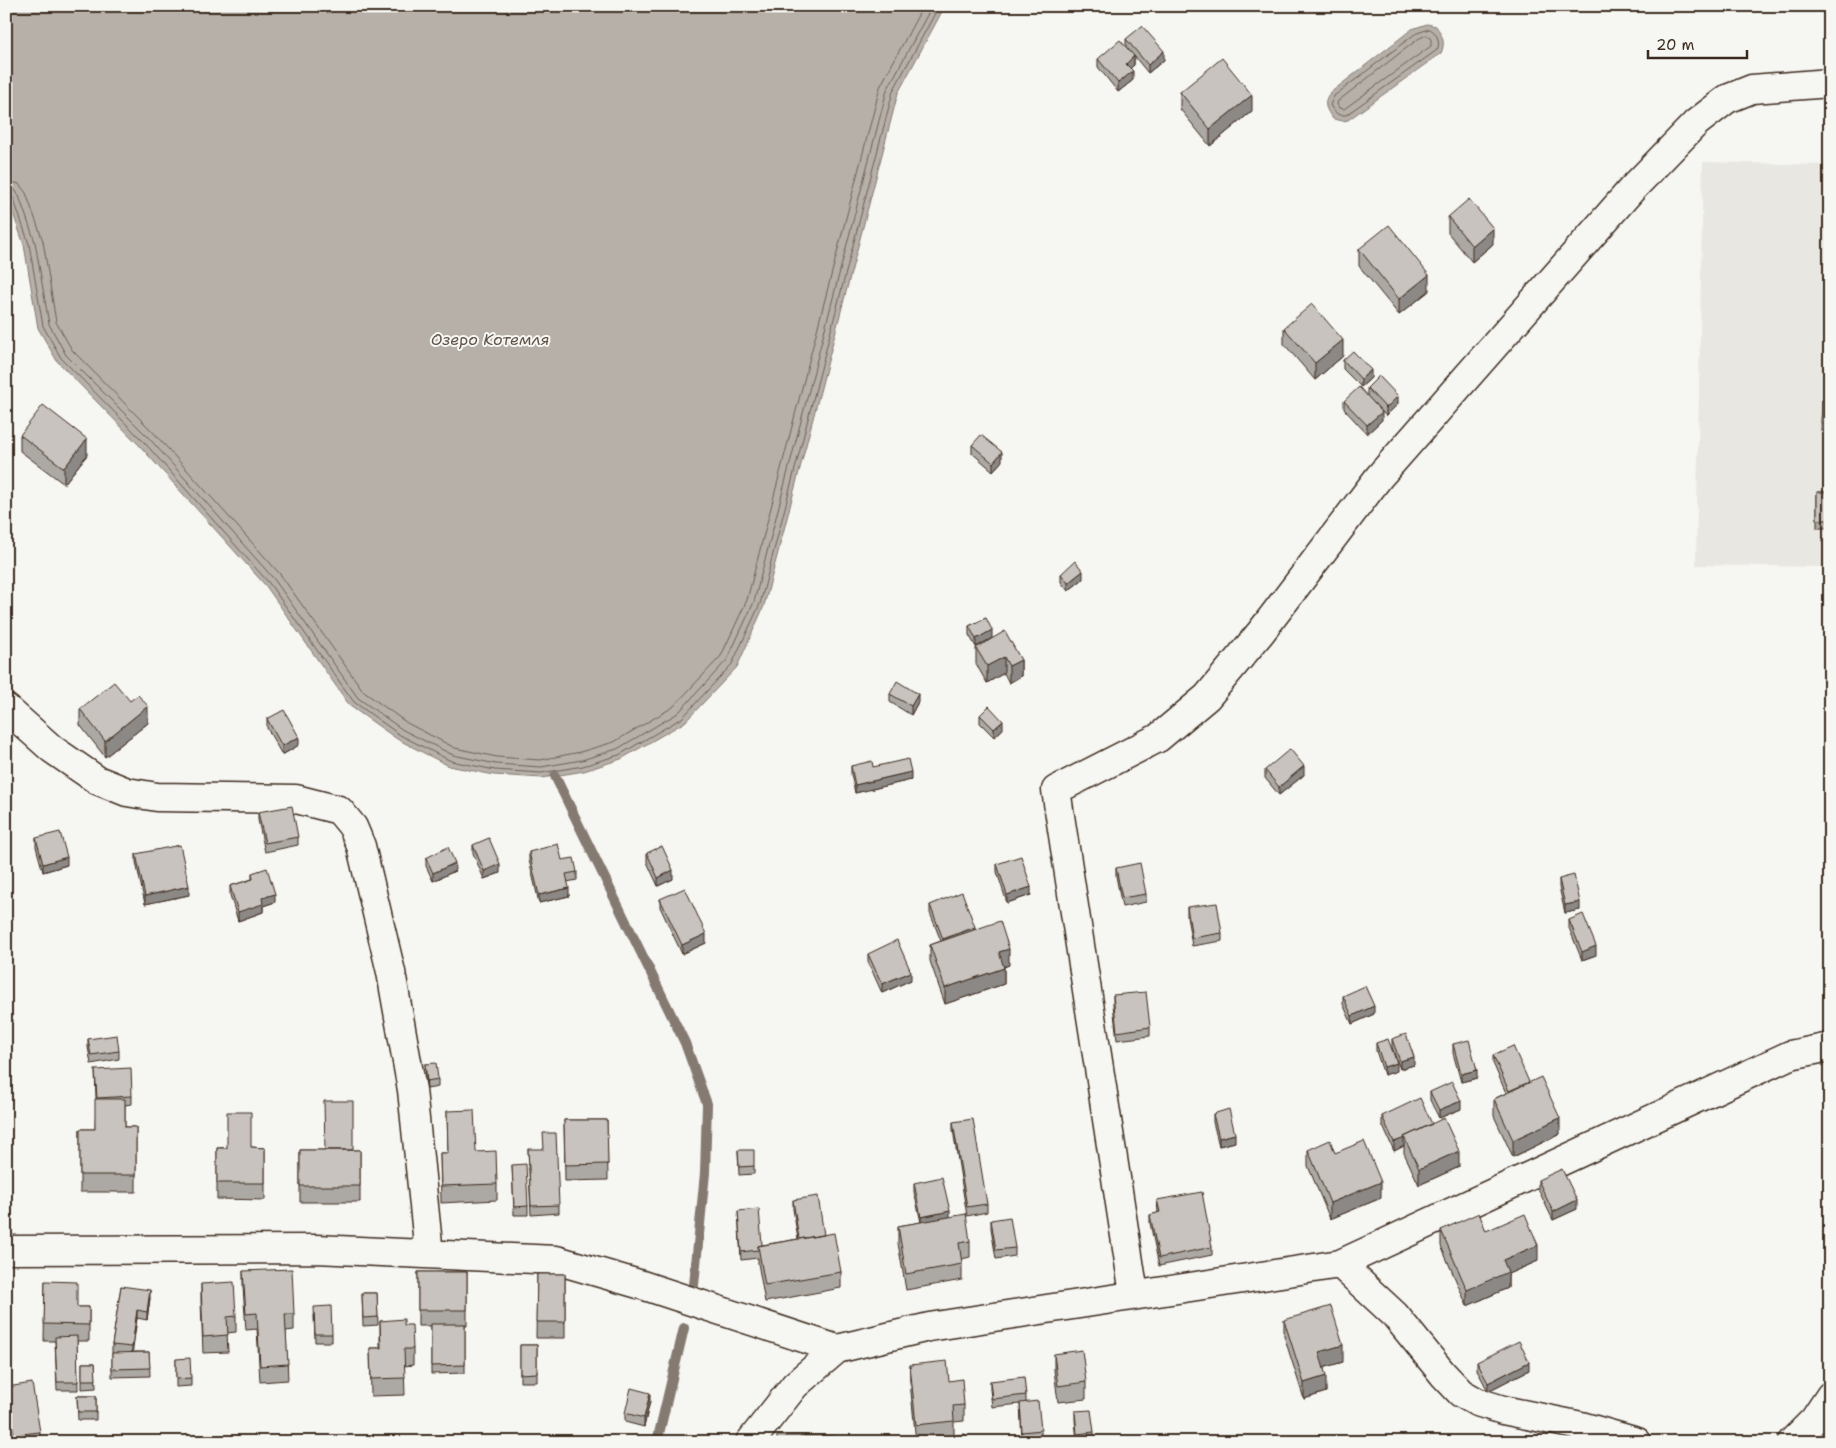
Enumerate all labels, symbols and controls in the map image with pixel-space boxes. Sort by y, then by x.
scale bar [1648,28,1747,60]
text: 20 m [1656,35,1695,55]
water label: Озеро Котемля [431,329,550,350]

